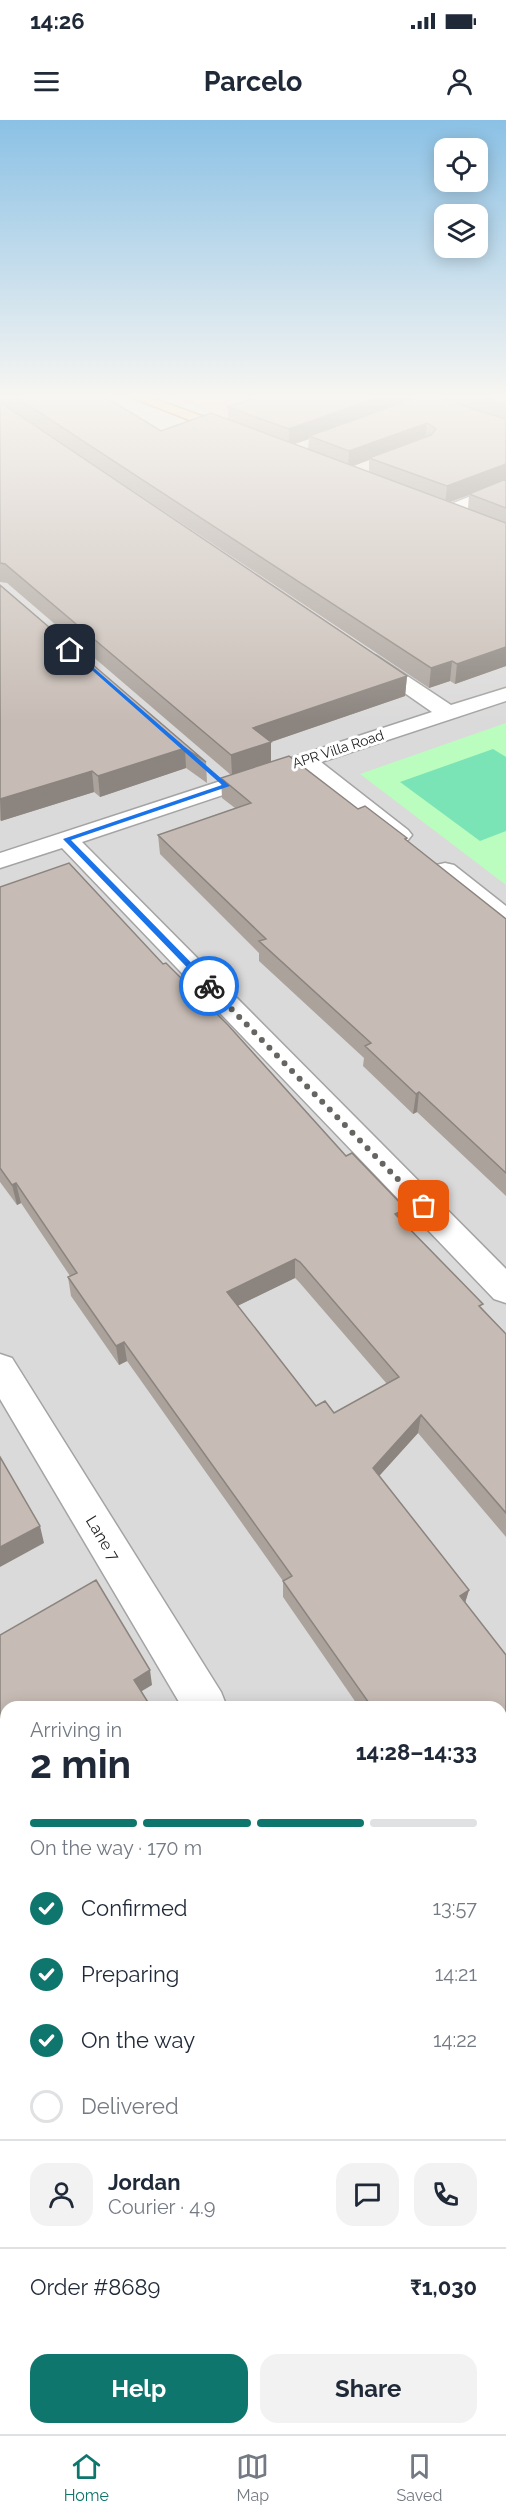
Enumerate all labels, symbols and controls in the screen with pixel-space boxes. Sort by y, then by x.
text: 14:26 [30,8,85,34]
icon: menu [30,65,63,98]
icon: person [443,65,476,98]
text: Parcelo [204,66,302,97]
map controls [434,138,488,258]
button: locate [434,138,488,192]
button: layers [434,204,488,258]
pin [44,624,95,675]
icon: home [53,633,86,666]
street label: APR Villa Road [290,727,386,771]
courier [179,956,239,1016]
icon: bike [193,970,226,1003]
pin [398,1180,449,1231]
icon: bag [407,1189,440,1222]
street label: Lane 7 [82,1512,124,1565]
text: Arriving in [30,1718,122,1742]
text: 14:28–14:33 [356,1739,477,1765]
text: 2 min [30,1741,131,1787]
text: On the way · 170 m [30,1836,202,1860]
icon: check [30,1892,63,1925]
text: Confirmed [81,1895,188,1921]
text: 13:57 [432,1896,477,1920]
icon: check [30,1958,63,1991]
text: Preparing [81,1961,179,1987]
text: 14:21 [435,1962,477,1986]
icon: check [30,2024,63,2057]
text: On the way [81,2027,195,2053]
text: 14:22 [433,2028,477,2052]
text: Delivered [81,2093,179,2119]
button: person [30,2163,93,2226]
button: chat [336,2163,399,2226]
button: phone [414,2163,477,2226]
text: Jordan [108,2169,180,2195]
text: Courier · 4.9 [108,2195,216,2219]
text: Order #8689 [30,2274,161,2300]
text: ₹1,030 [410,2274,477,2300]
button: Help [30,2354,248,2423]
button: Share [260,2354,477,2423]
tab: Home [64,2450,109,2505]
tab: Map [236,2450,269,2505]
tab: Saved [397,2450,442,2505]

